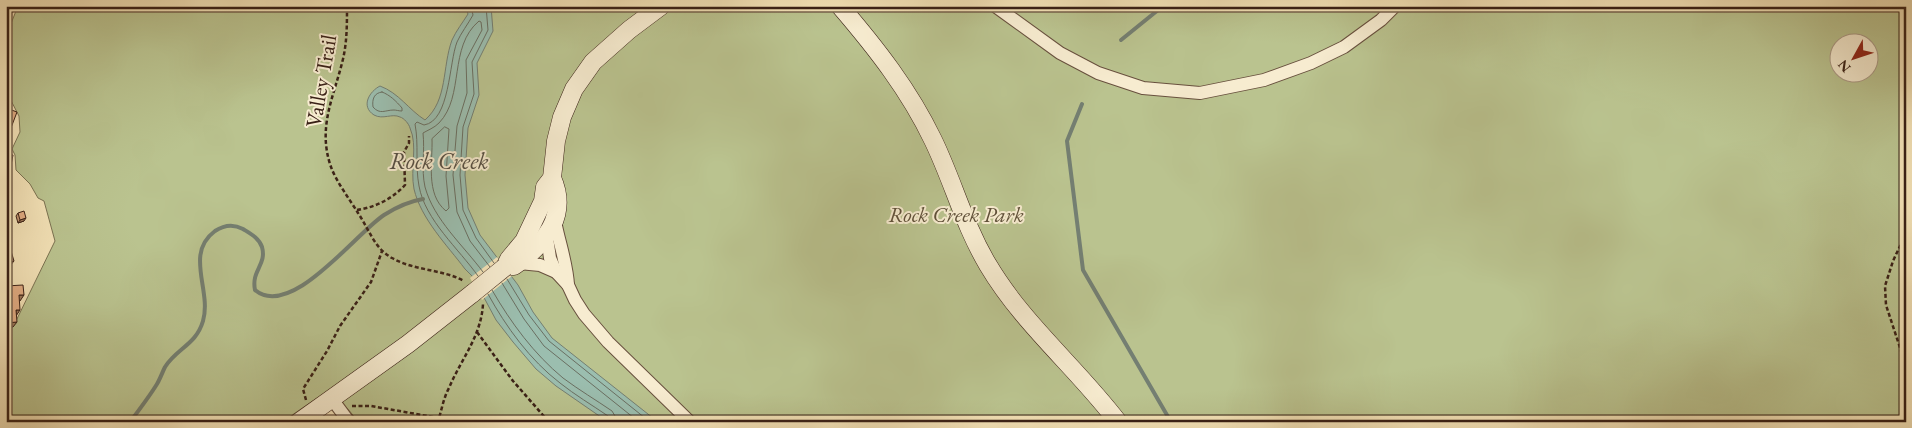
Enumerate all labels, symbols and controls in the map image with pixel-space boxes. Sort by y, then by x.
street label: Valley Trail [299,32,343,130]
north arrow [1830,32,1880,82]
text: N [1833,56,1855,76]
water label: Rock Creek [389,145,489,176]
park label: Rock Creek Park [888,200,1024,229]

